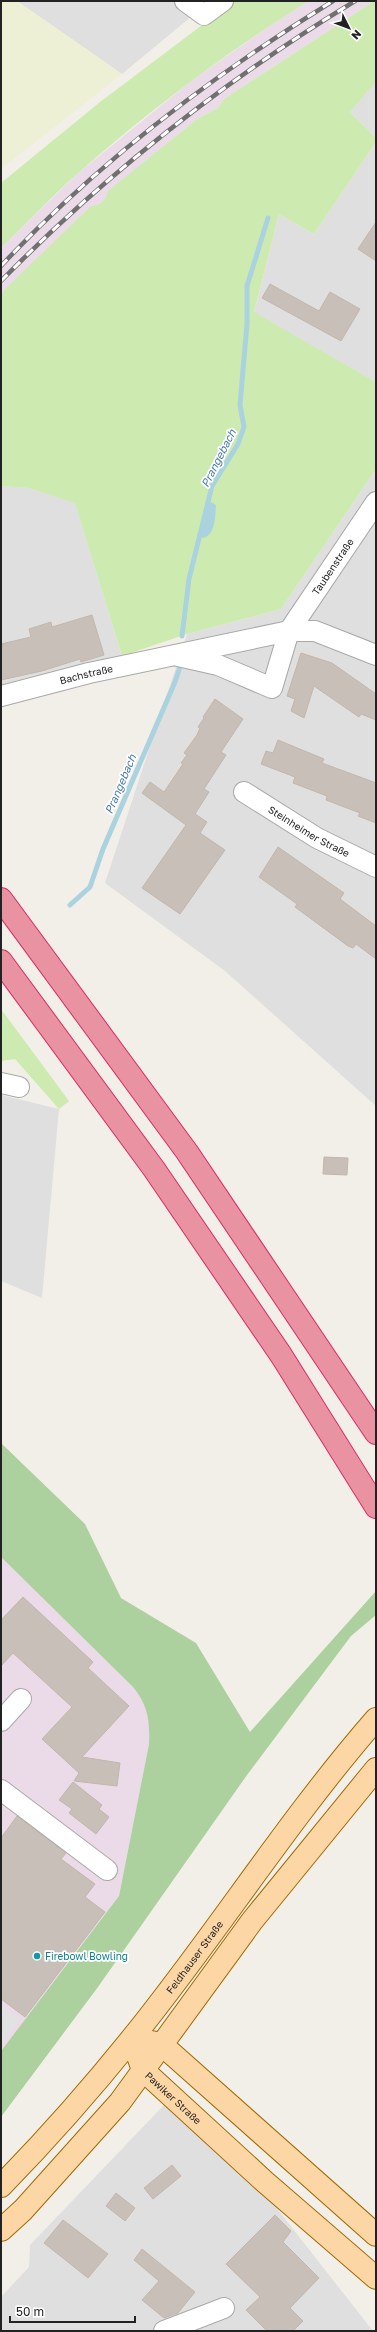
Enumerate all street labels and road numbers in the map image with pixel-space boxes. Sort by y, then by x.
street label: Taubenstraße [309,536,356,597]
street label: Bachstraße [58,662,114,686]
street label: Steinheimer Straße [266,803,352,859]
street label: Feldhauser Straße [163,1918,225,1996]
street label: Pawiker Straße [143,2069,204,2127]

